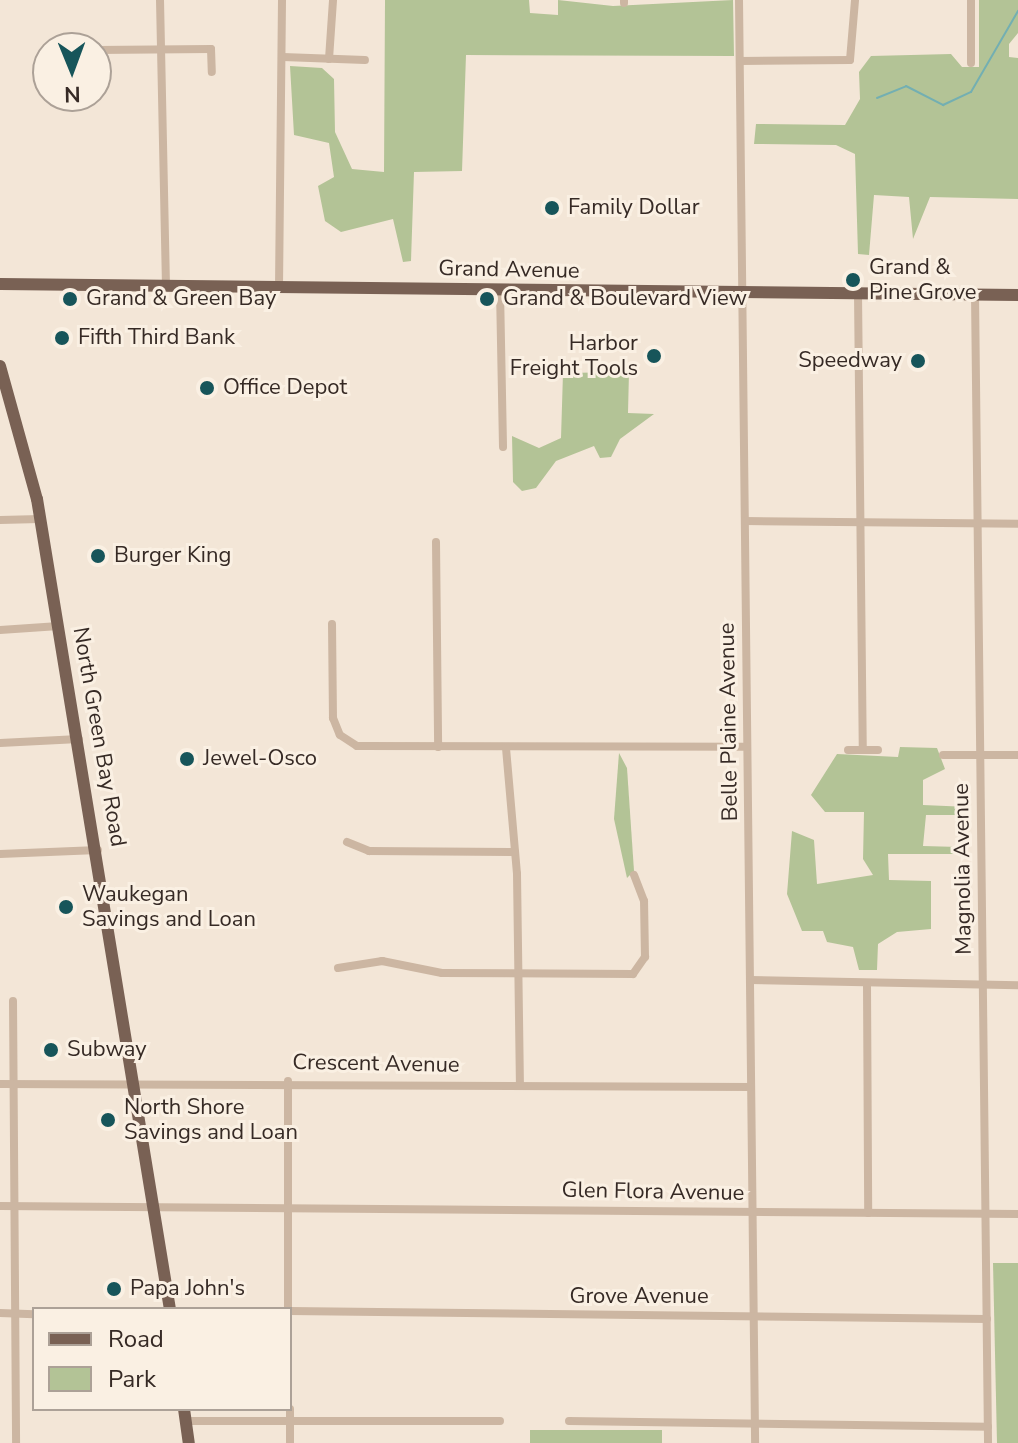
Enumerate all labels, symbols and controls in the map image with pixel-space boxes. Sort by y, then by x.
north arrow [32,32,112,112]
text: N [64,79,81,109]
place label: Family Dollar [568,195,700,221]
marker: Family Dollar [543,199,561,217]
place label: Grand & Pine Grove [869,254,977,306]
street label: Grand Avenue [438,256,580,284]
marker: Grand & Pine Grove [844,271,862,289]
place label: Grand & Green Bay [86,286,276,312]
place label: Grand & Boulevard View [503,286,747,312]
marker: Grand & Green Bay [61,290,79,308]
marker: Grand & Boulevard View [478,290,496,308]
place label: Fifth Third Bank [78,325,235,351]
marker: Fifth Third Bank [53,329,71,347]
place label: Harbor Freight Tools [510,330,638,382]
marker: Harbor Freight Tools [645,347,663,365]
place label: Speedway [798,348,902,374]
marker: Speedway [909,352,927,370]
place label: Office Depot [223,375,347,401]
marker: Office Depot [198,379,216,397]
place label: Burger King [114,543,231,569]
marker: Burger King [89,547,107,565]
street label: Belle Plaine Avenue [714,622,744,822]
street label: North Green Bay Road [67,625,131,849]
place label: Jewel-Osco [203,746,317,772]
marker: Jewel-Osco [178,750,196,768]
street label: Magnolia Avenue [948,783,978,955]
place label: Waukegan Savings and Loan [82,881,256,932]
marker: Waukegan Savings and Loan [57,898,75,916]
place label: Subway [67,1037,147,1063]
marker: Subway [42,1041,60,1059]
street label: Crescent Avenue [292,1049,460,1079]
place label: North Shore Savings and Loan [124,1094,298,1146]
marker: North Shore Savings and Loan [99,1111,117,1129]
street label: Glen Flora Avenue [561,1177,745,1207]
place label: Papa John's [130,1276,245,1302]
marker: Papa John's [105,1280,123,1298]
street label: Grove Avenue [569,1284,709,1310]
legend [32,1307,292,1411]
text: Road [108,1323,164,1355]
text: Park [108,1363,156,1395]

